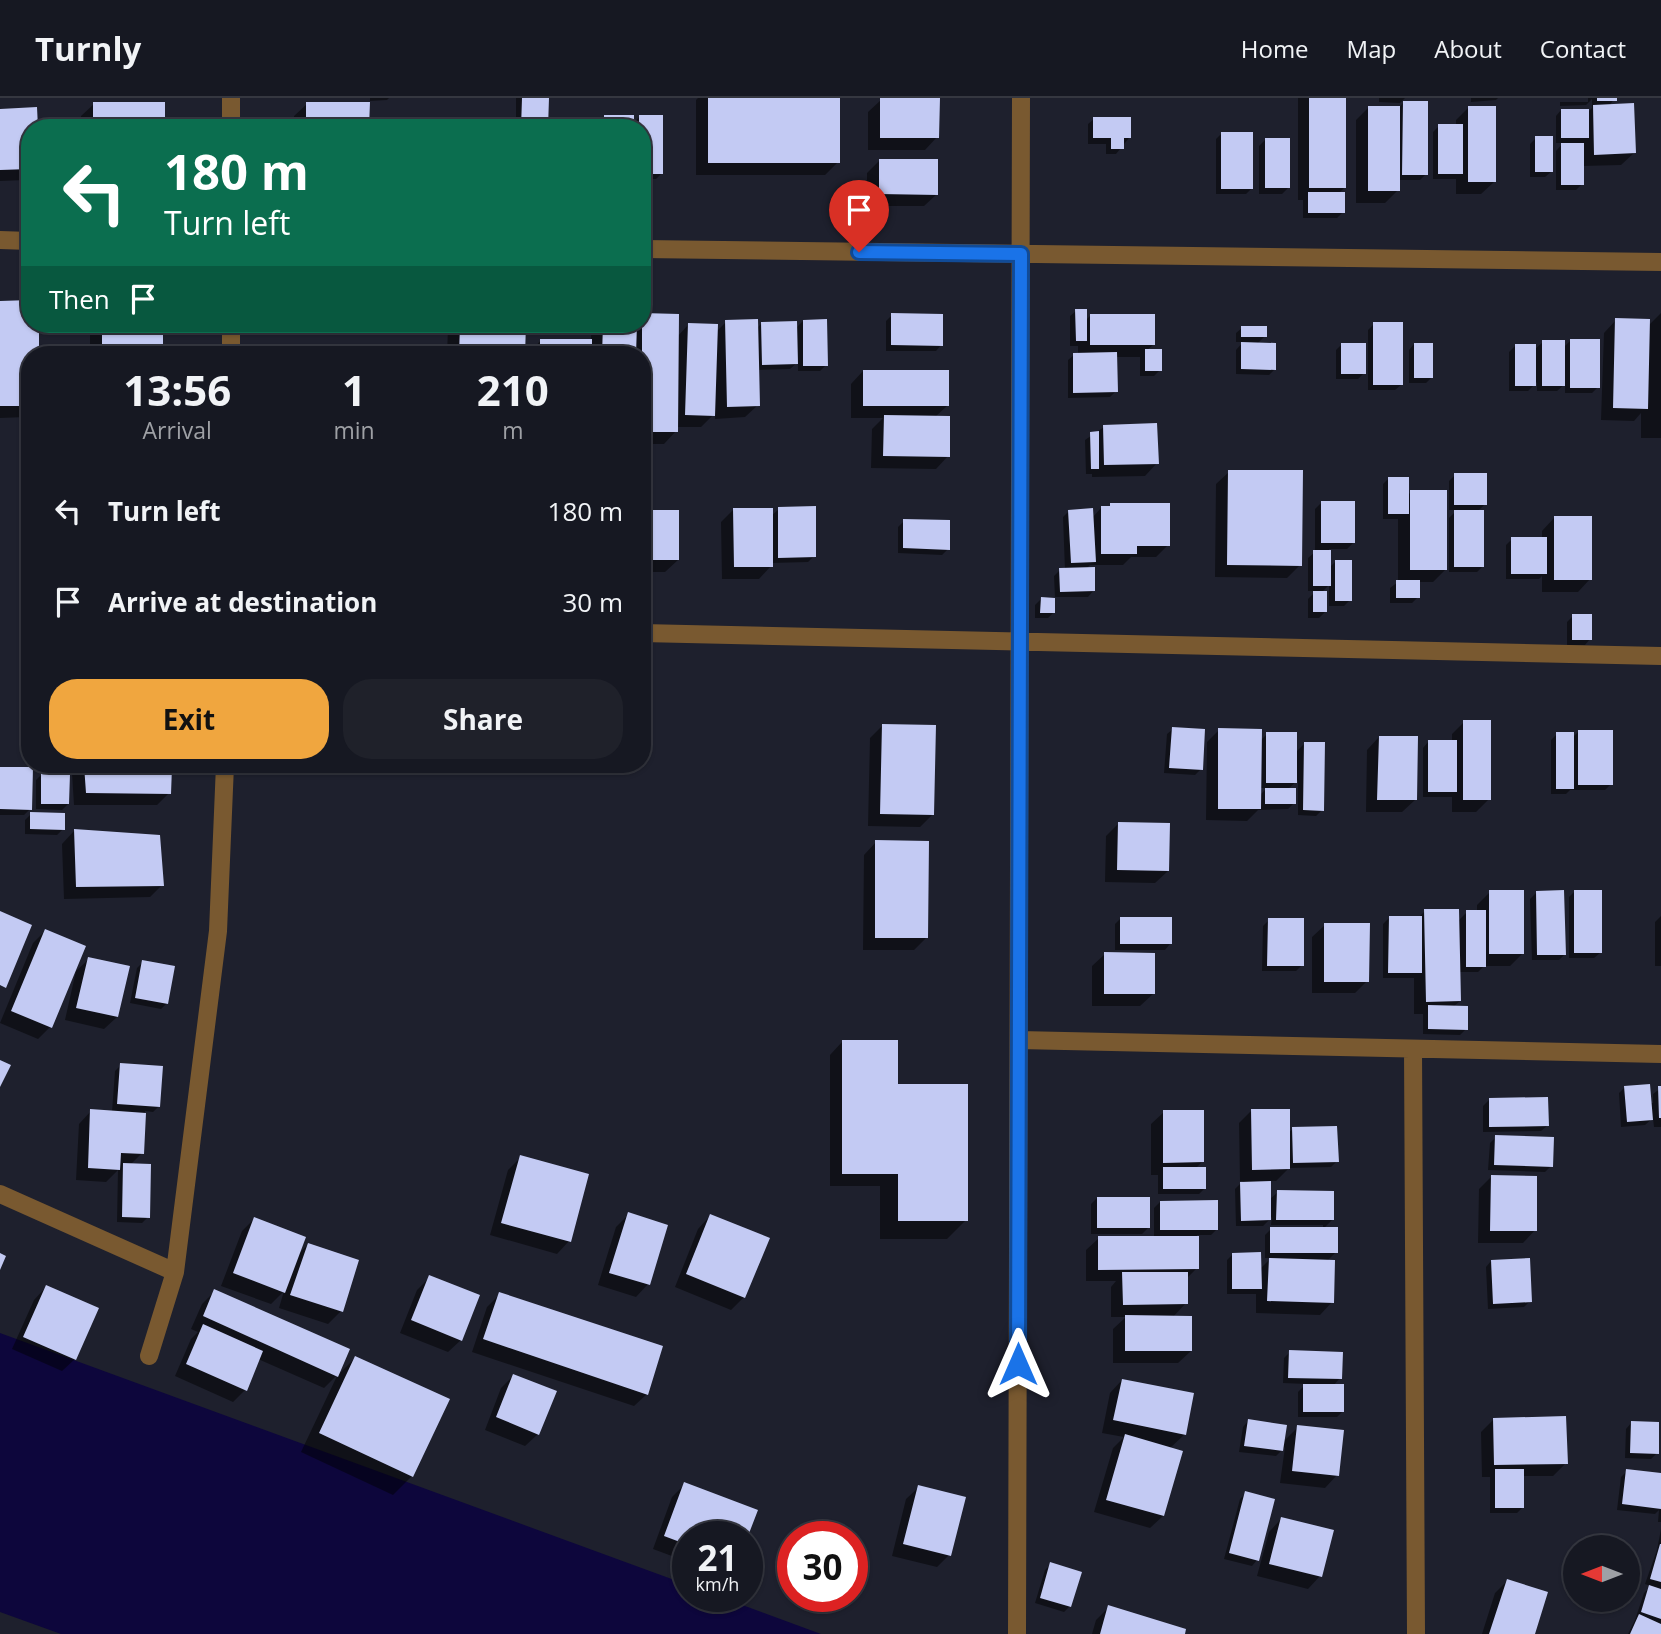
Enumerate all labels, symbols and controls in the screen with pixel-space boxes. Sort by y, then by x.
text: Turnly [35,26,141,71]
text: Home [1241,32,1309,65]
text: Map [1347,32,1396,65]
text: About [1434,32,1502,65]
text: Contact [1540,32,1626,65]
text: 180 m [164,138,309,204]
icon: left [49,147,140,238]
pin [829,180,889,252]
icon: arrive [840,191,878,229]
text: Turn left [164,201,290,244]
icon: arrive [124,280,162,318]
text: Then [49,281,110,317]
text: 13:56 [123,361,231,418]
text: 1 [342,361,366,418]
text: 210 [477,361,549,418]
text: Arrival [143,414,212,446]
text: min [333,414,375,446]
text: m [502,414,523,446]
icon: left [49,492,87,530]
text: Turn left [108,493,220,529]
text: 180 m [548,493,623,529]
icon: arrive [49,583,87,621]
text: Arrive at destination [108,584,377,620]
text: 30 m [562,584,623,620]
button: Exit [49,679,329,759]
button: Share [343,679,623,759]
position arrow [981,1327,1055,1401]
speed limit sign: 30 [777,1521,868,1612]
text: 21 [697,1534,738,1581]
north arrow [1563,1535,1640,1612]
map controls [1563,1535,1640,1612]
text: km/h [696,1572,739,1596]

